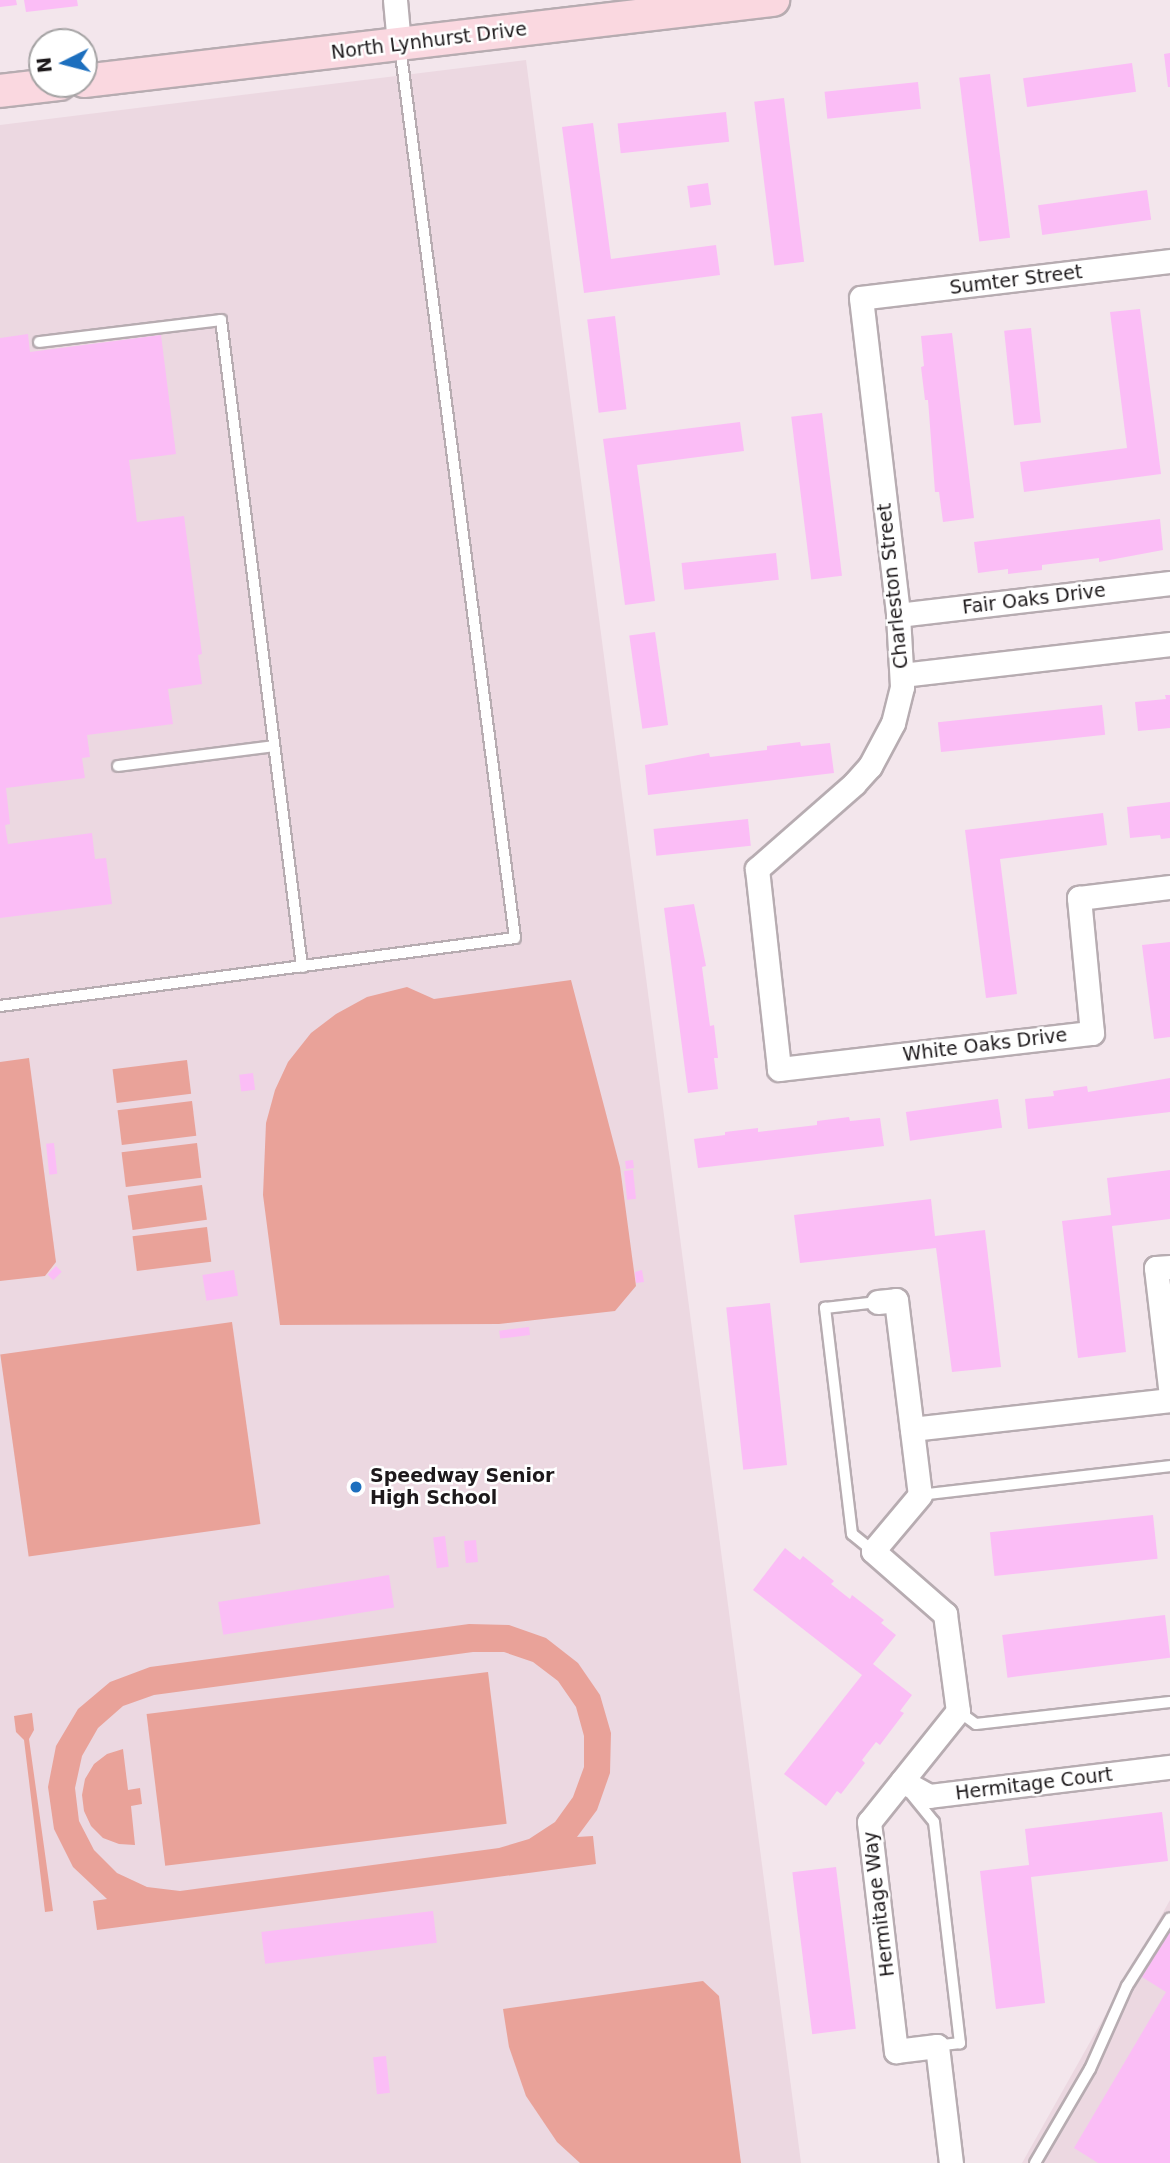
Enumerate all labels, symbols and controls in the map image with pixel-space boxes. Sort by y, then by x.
street label: North Lynhurst Drive [330,18,528,64]
north arrow [28,28,98,98]
text: N [32,56,56,74]
street label: Sumter Street [948,261,1084,299]
street label: Charleston Street [873,502,913,670]
street label: Fair Oaks Drive [961,579,1107,619]
street label: White Oaks Drive [901,1024,1069,1066]
place label: Speedway Senior High School [370,1465,554,1509]
marker: Speedway Senior High School [348,1479,364,1495]
street label: Hermitage Court [954,1763,1114,1805]
street label: Hermitage Way [859,1830,899,1978]

